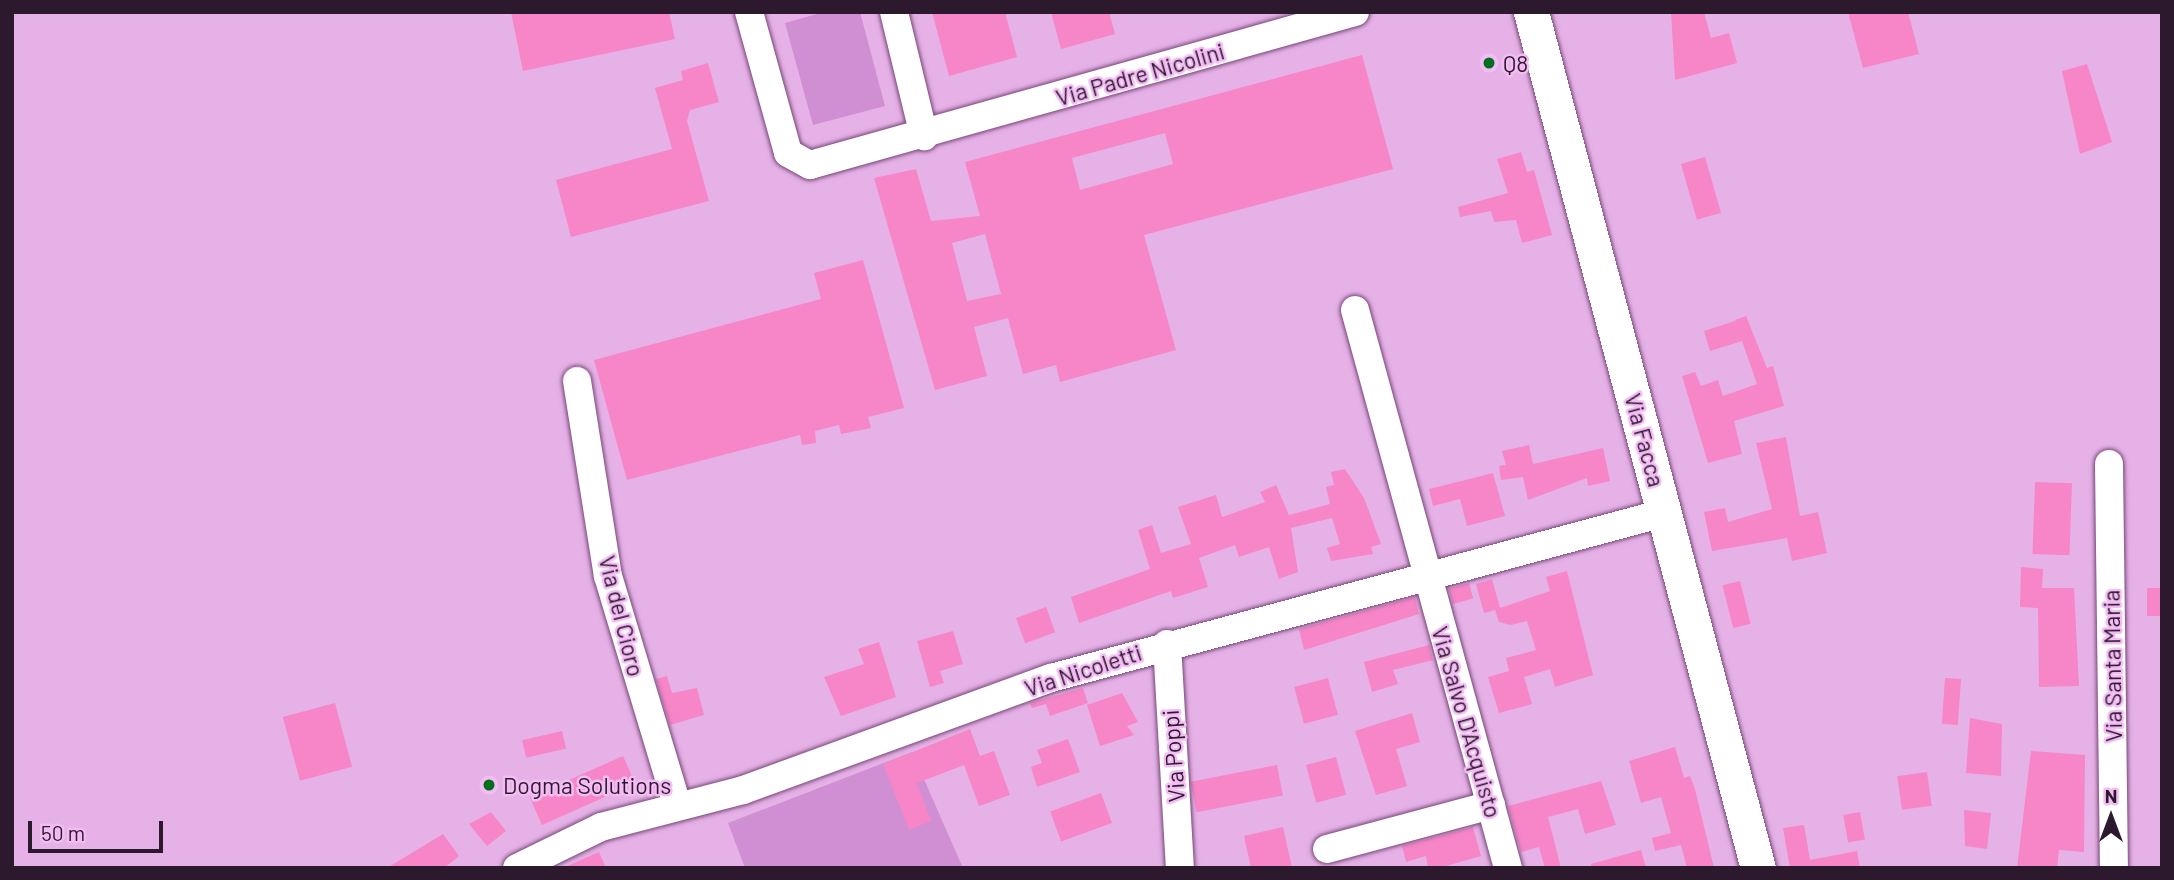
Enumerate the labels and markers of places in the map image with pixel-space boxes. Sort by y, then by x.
place label: Q8 [1503,49,1528,77]
marker: Q8 [1481,55,1497,71]
place label: Dogma Solutions [503,771,671,799]
marker: Dogma Solutions [481,777,497,793]

